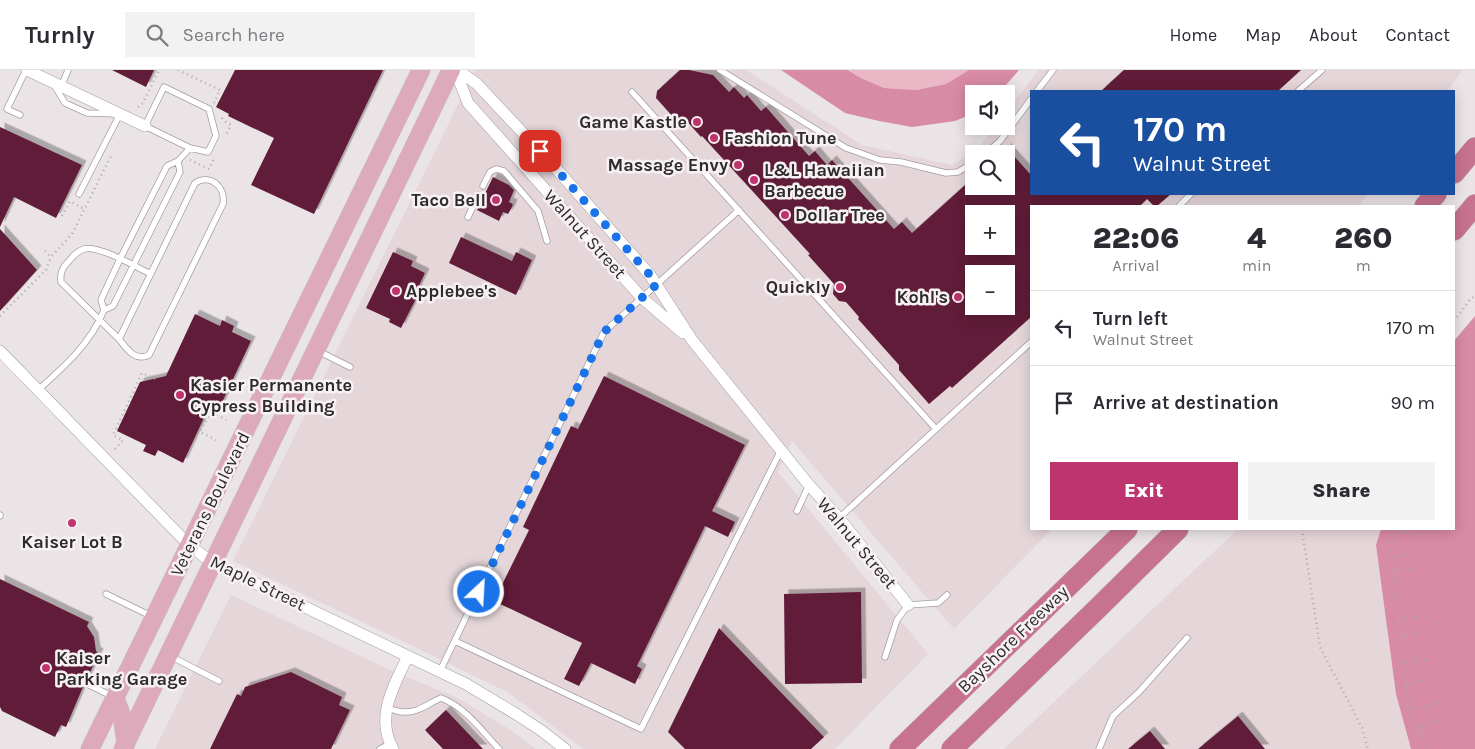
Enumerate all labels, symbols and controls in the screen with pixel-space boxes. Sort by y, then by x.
search box [125,12,475,57]
text: Turnly [25,21,95,49]
icon: search [143,21,171,49]
text: Search here [183,24,285,46]
text: Home [1169,24,1217,46]
text: Map [1245,24,1281,46]
text: About [1309,24,1358,46]
text: Contact [1386,24,1450,46]
map controls [965,85,1015,315]
button: sound [965,85,1015,135]
text: 170 m [1133,109,1227,150]
icon: left [1050,110,1115,175]
place label: Game Kastle [579,111,687,133]
marker: Game Kastle [691,116,703,128]
place label: Fashion Tune [724,127,837,149]
pin [519,130,561,172]
marker: Fashion Tune [708,132,720,144]
icon: arrive [526,137,554,165]
button: search [965,145,1015,195]
text: Walnut Street [1133,151,1271,177]
place label: Massage Envy [607,154,728,176]
marker: Massage Envy [732,159,744,171]
place label: L&L Hawaiian Barbecue [764,159,885,202]
marker: L&L Hawaiian Barbecue [748,174,760,186]
street label: Walnut Street [539,185,631,283]
place label: Taco Bell [411,189,486,211]
marker: Taco Bell [490,194,502,206]
place label: Dollar Tree [795,204,885,226]
button: + [965,205,1015,255]
marker: Dollar Tree [779,209,791,221]
text: 22:06 [1093,220,1179,256]
text: 4 [1247,220,1266,256]
text: 260 [1334,220,1392,256]
text: Arrival [1113,256,1159,275]
text: min [1242,256,1271,275]
text: m [1356,256,1371,275]
button: − [965,265,1015,315]
place label: Quickly [766,276,830,298]
place label: Applebee's [406,280,497,302]
marker: Quickly [834,281,846,293]
marker: Applebee's [390,285,402,297]
place label: Kohl's [897,286,948,308]
marker: Kohl's [952,291,964,303]
text: Turn left [1093,308,1168,330]
icon: left [1050,314,1078,342]
text: 170 m [1386,317,1435,339]
text: Walnut Street [1093,330,1193,349]
place label: Kasier Permanente Cypress Building [190,374,352,417]
marker: Kasier Permanente Cypress Building [174,389,186,401]
icon: arrive [1050,389,1078,417]
text: Arrive at destination [1093,392,1279,414]
text: 90 m [1390,392,1435,414]
street label: Veterans Boulevard [165,428,255,580]
button: Exit [1050,462,1238,520]
button: Share [1248,462,1435,520]
street label: Walnut Street [812,493,902,593]
marker: Kaiser Lot B [66,517,78,529]
place label: Kaiser Lot B [21,531,123,553]
street label: Maple Street [207,550,310,616]
position arrow [452,565,504,617]
street label: Bayshore Freeway [953,580,1073,697]
place label: Kaiser Parking Garage [56,647,187,690]
marker: Kaiser Parking Garage [40,662,52,674]

